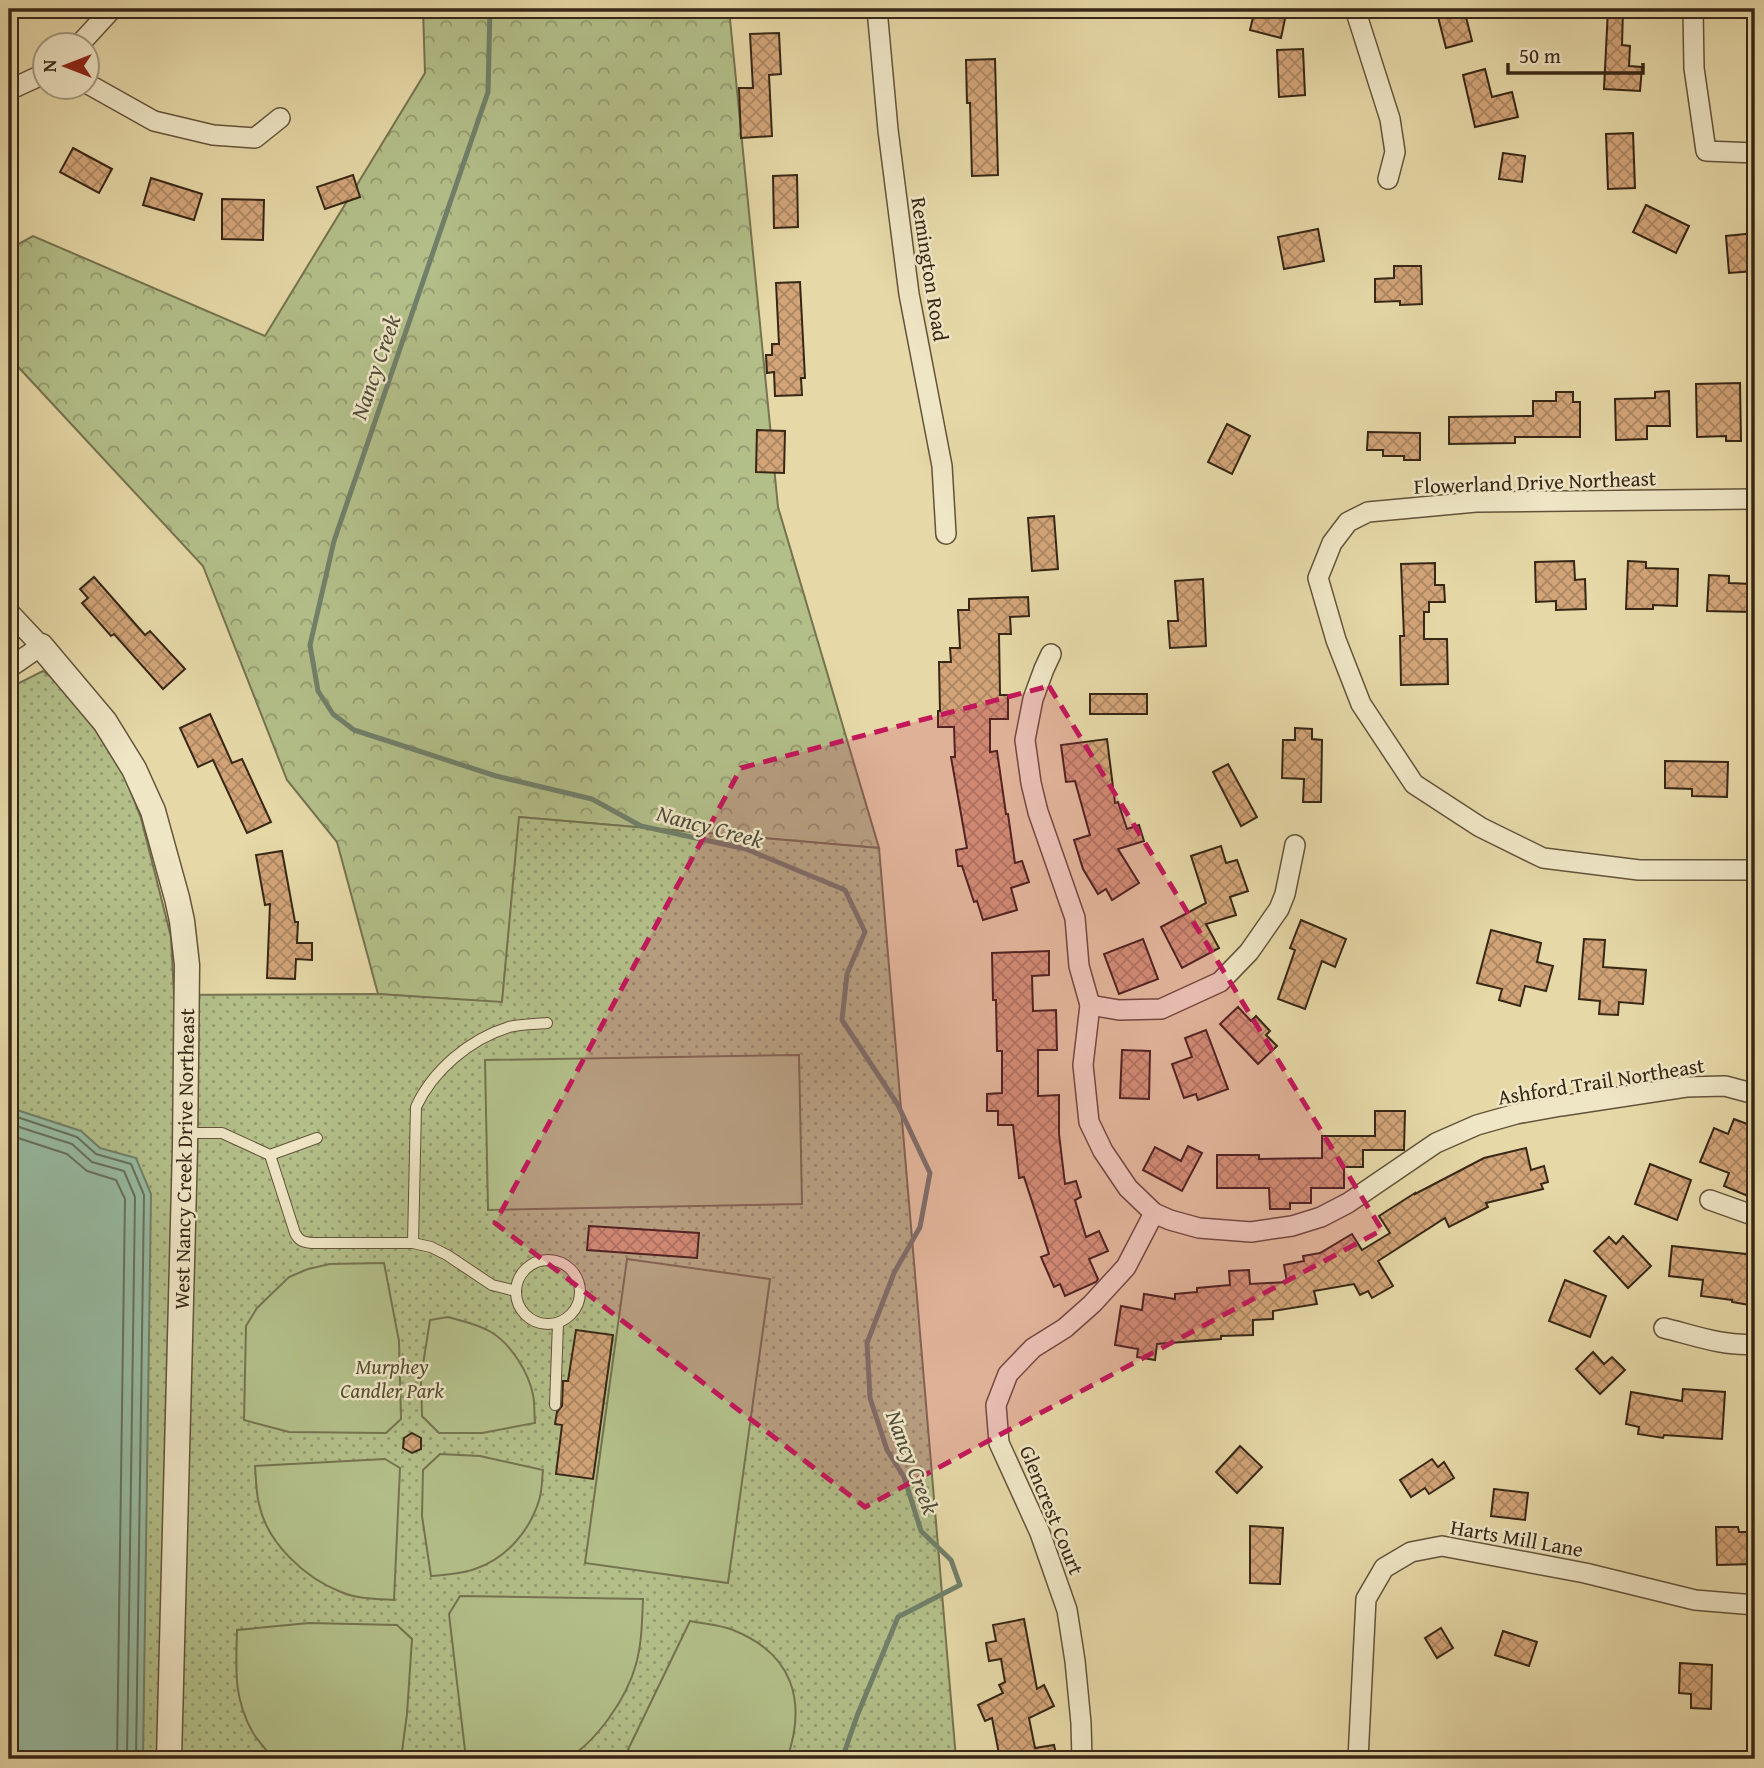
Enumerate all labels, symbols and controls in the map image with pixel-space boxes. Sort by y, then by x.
north arrow [32,32,102,102]
scale bar [1508,32,1643,76]
text: 50 m [1519,40,1561,71]
text: N [35,59,63,72]
street label: Remington Road [903,195,957,344]
water label: Nancy Creek [341,310,409,425]
street label: Flowerland Drive Northeast [1413,462,1657,502]
water label: Nancy Creek [652,796,767,856]
street label: West Nancy Creek Drive Northeast [166,1007,202,1310]
street label: Ashford Trail Northeast [1495,1049,1707,1113]
park label: Murphey Candler Park [340,1351,444,1406]
water label: Nancy Creek [878,1404,948,1519]
street label: Glencrest Court [1012,1441,1092,1580]
street label: Harts Mill Lane [1448,1511,1586,1565]

